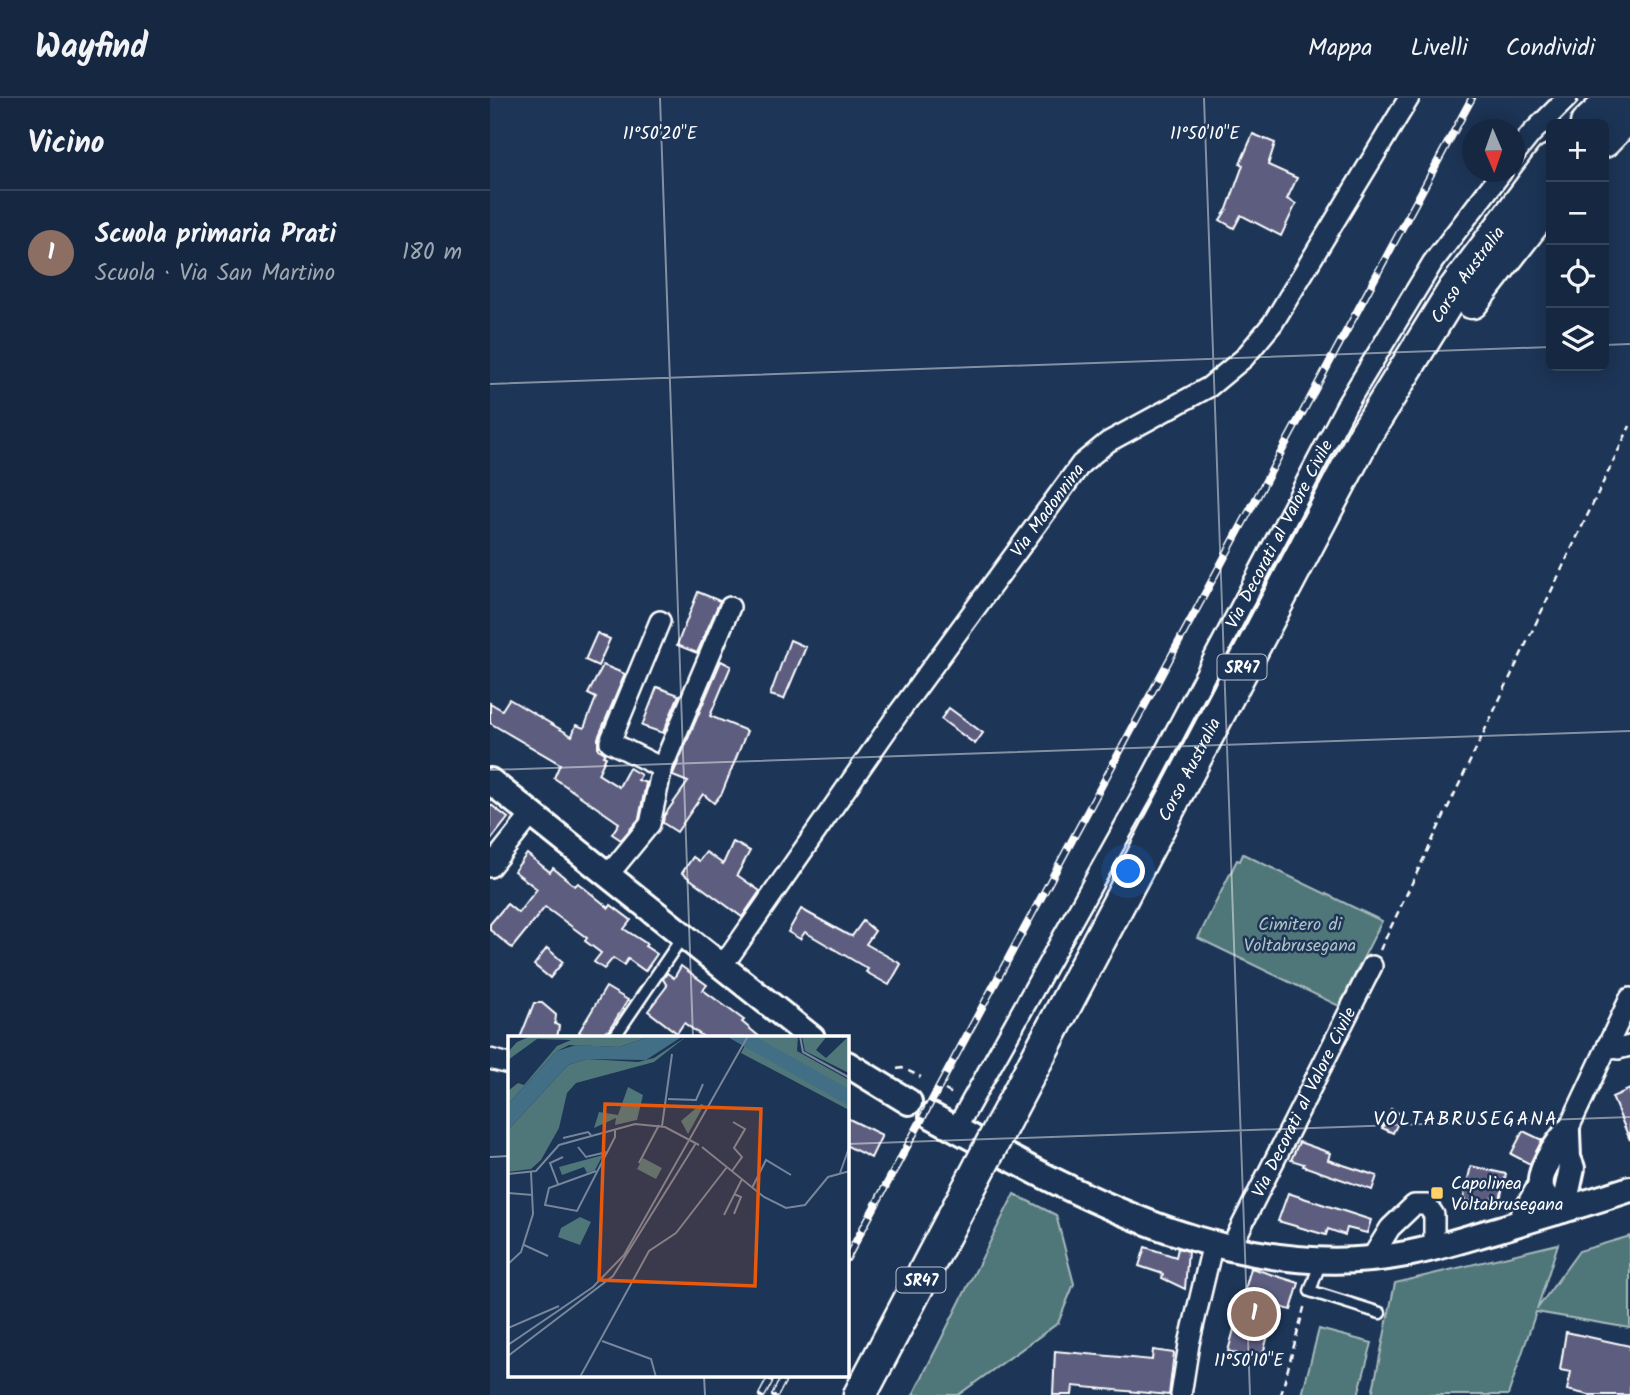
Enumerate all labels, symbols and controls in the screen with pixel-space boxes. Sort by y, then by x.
text: Wayfind [35,22,148,75]
text: Mappa [1308,29,1373,68]
text: Livelli [1411,29,1468,68]
text: Condividi [1506,29,1595,68]
north arrow [1462,119,1525,182]
map controls [1546,119,1609,371]
button: + [1546,119,1609,182]
text: Vicino [28,120,105,168]
text: 11°50'20"E [623,120,698,149]
text: 11°50'10"E [1170,120,1240,149]
button: − [1546,182,1609,245]
text: Scuola primaria Prati [95,214,336,256]
street label: Corso Australia [1424,221,1513,330]
text: 1 [48,235,54,271]
text: 180 m [402,235,462,271]
button: locate [1546,245,1609,308]
text: Scuola · Via San Martino [95,256,335,292]
button: layers [1546,308,1609,371]
street label: Via Decorati al Valore Civile [1219,435,1342,634]
street label: Via Madonnina [1004,458,1093,564]
road number: SR47 [1218,654,1266,680]
street label: Corso Australia [1151,713,1230,827]
your location [1111,854,1145,888]
park label: Cimitero di Voltabrusegana [1244,911,1356,961]
street label: Via Decorati al Valore Civile [1245,1003,1365,1203]
inset map [508,1036,849,1378]
district label: VOLTABRUSEGANA [1373,1105,1559,1135]
place label: Capolinea Voltabrusegana [1451,1170,1563,1220]
marker: Capolinea Voltabrusegana [1429,1185,1445,1201]
road number: SR47 [896,1268,946,1292]
pin: 1 [1231,1288,1277,1340]
text: 11°50'10"E [1214,1347,1284,1376]

